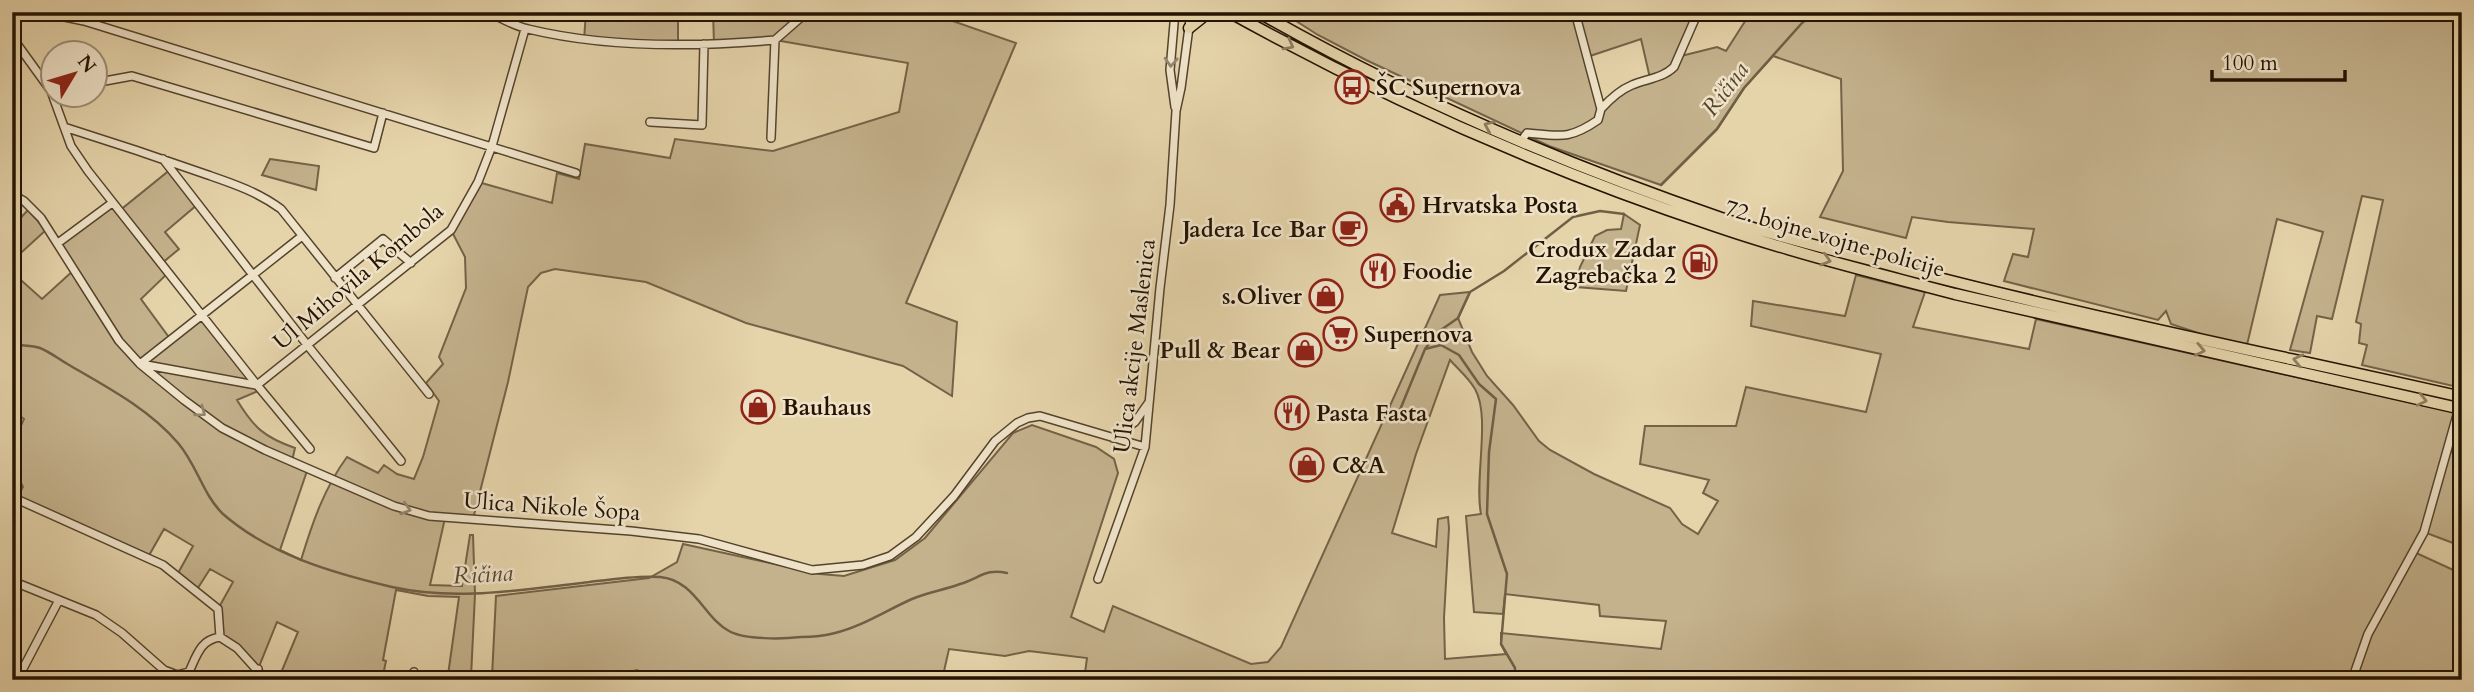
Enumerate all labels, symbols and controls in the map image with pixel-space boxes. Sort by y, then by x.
one-way arrow [1282,37,1294,50]
north arrow [38,38,108,108]
scale bar [2212,38,2344,82]
text: 100 m [2222,49,2278,78]
text: N [71,50,102,79]
water label: Ričina [1694,55,1757,123]
one-way arrow [1163,57,1178,68]
bus stop icon: ŠC Supernova [1333,68,1371,106]
place label: ŠC Supernova [1376,71,1522,103]
one-way arrow [1484,120,1496,134]
public building icon: Hrvatska Posta [1378,186,1416,224]
place label: Hrvatska Posta [1422,190,1578,221]
street label: 72. bojne vojne policije [1721,192,1949,285]
street label: Ul Mihovila Kombola [267,196,450,357]
cafe icon: Jadera Ice Bar [1331,210,1369,248]
place label: Jadera Ice Bar [1179,214,1327,245]
place label: Crodux Zadar Zagrebačka 2 [1528,234,1677,291]
street label: Ulica akcije Maslenica [1106,237,1163,455]
fuel station icon: Crodux Zadar Zagrebačka 2 [1681,243,1719,281]
one-way arrow [1820,251,1832,266]
restaurant icon: Foodie [1359,252,1397,290]
place label: Foodie [1402,256,1473,287]
shop icon: s.Oliver [1307,277,1345,315]
place label: s.Oliver [1222,281,1303,312]
supermarket icon: Supernova [1321,315,1359,353]
place label: Supernova [1364,319,1473,350]
shop icon: Pull & Bear [1286,331,1324,369]
place label: Pull & Bear [1160,335,1281,366]
one-way arrow [2194,342,2206,357]
one-way arrow [2292,354,2304,368]
shop icon: Bauhaus [739,388,777,426]
place label: Bauhaus [782,392,871,423]
one-way arrow [2416,392,2428,406]
restaurant icon: Pasta Fasta [1273,394,1311,432]
place label: Pasta Fasta [1316,398,1428,429]
one-way arrow [193,404,206,416]
shop icon: C&A [1288,446,1326,484]
place label: C&A [1332,450,1386,481]
street label: Ulica Nikole Šopa [463,484,642,528]
one-way arrow [399,501,411,516]
water label: Ričina [452,556,514,593]

